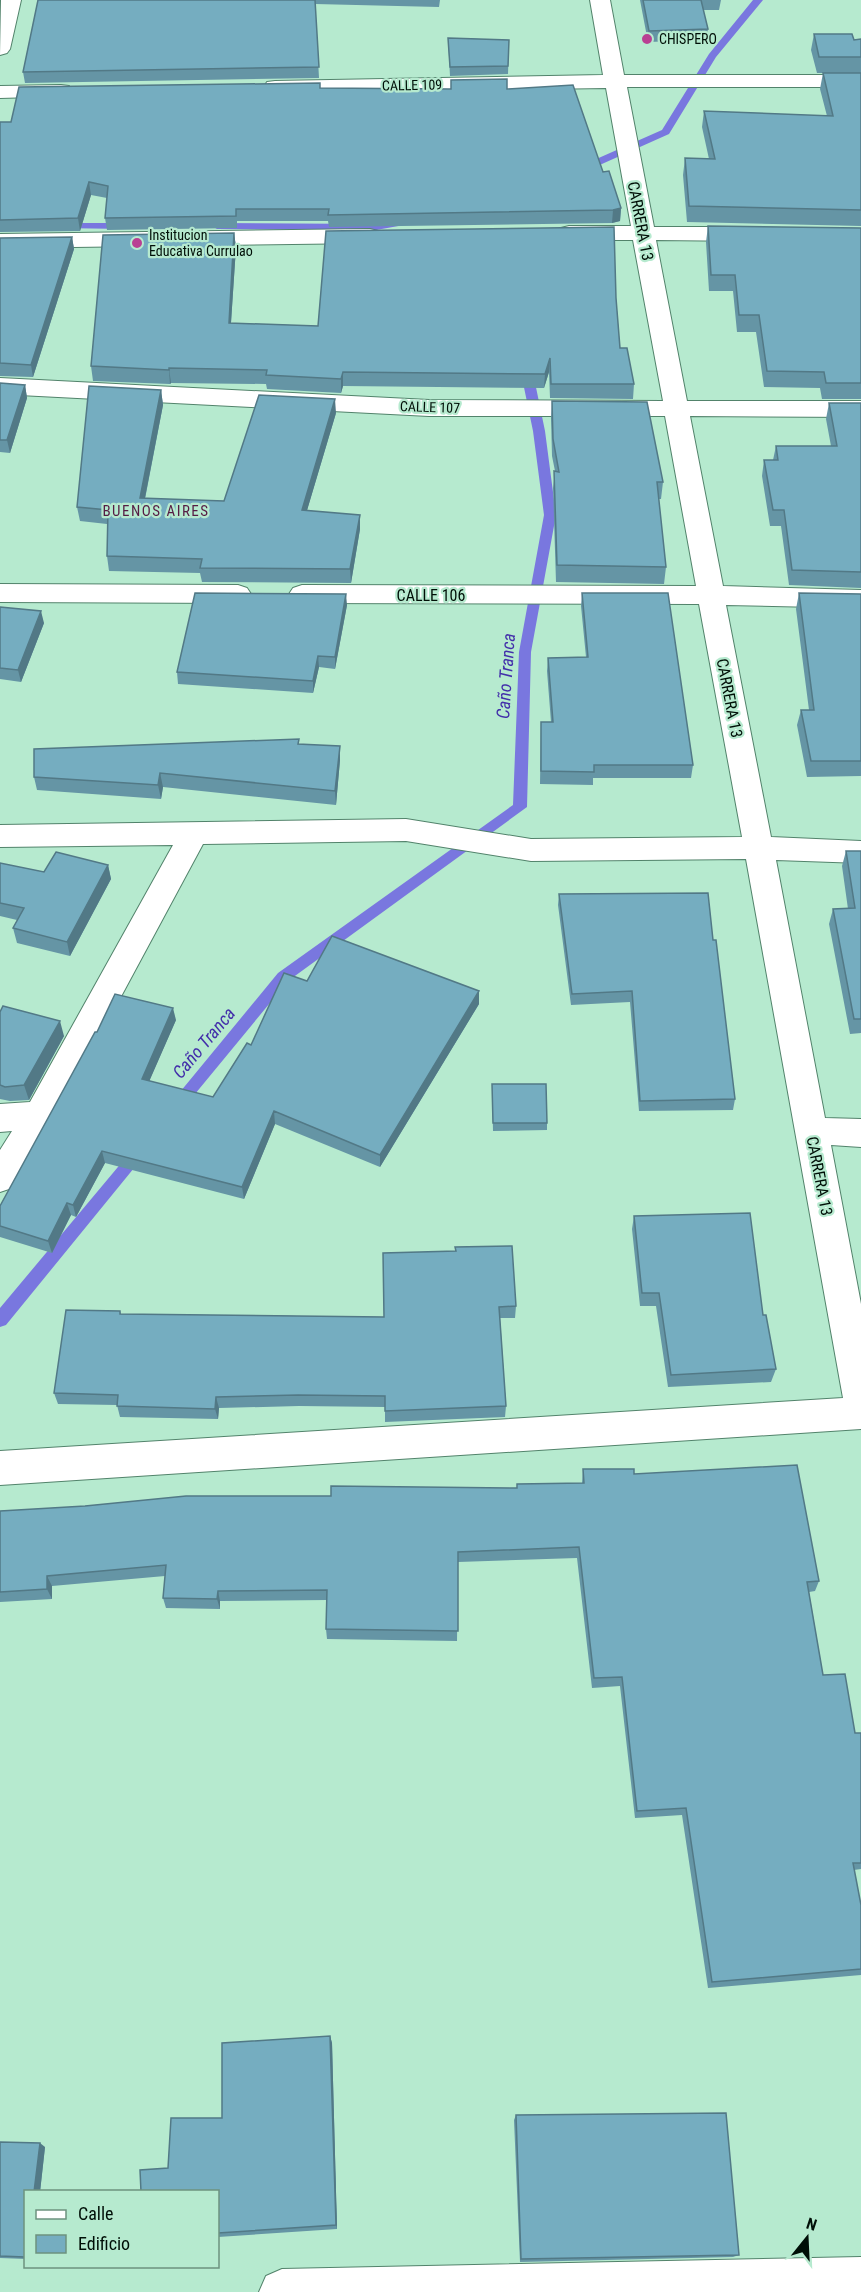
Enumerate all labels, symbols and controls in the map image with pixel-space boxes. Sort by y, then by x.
place label: CHISPERO [659,31,717,47]
marker: CHISPERO [640,32,654,46]
street label: CALLE 109 [382,76,442,94]
street label: CARRERA 13 [624,180,658,262]
place label: Institucion Educativa Currulao [149,227,253,259]
marker: Institucion Educativa Currulao [130,236,144,250]
street label: CALLE 107 [400,398,460,416]
district label: BUENOS AIRES [102,502,210,520]
street label: CALLE 106 [397,586,466,605]
water label: Caño Tranca [492,632,519,720]
street label: CARRERA 13 [713,657,747,739]
water label: Caño Tranca [168,1003,239,1082]
street label: CARRERA 13 [803,1135,837,1217]
legend [24,2190,219,2268]
text: Calle [78,2203,114,2224]
north arrow [777,2208,837,2268]
text: N [804,2214,819,2235]
text: Edificio [78,2233,130,2254]

